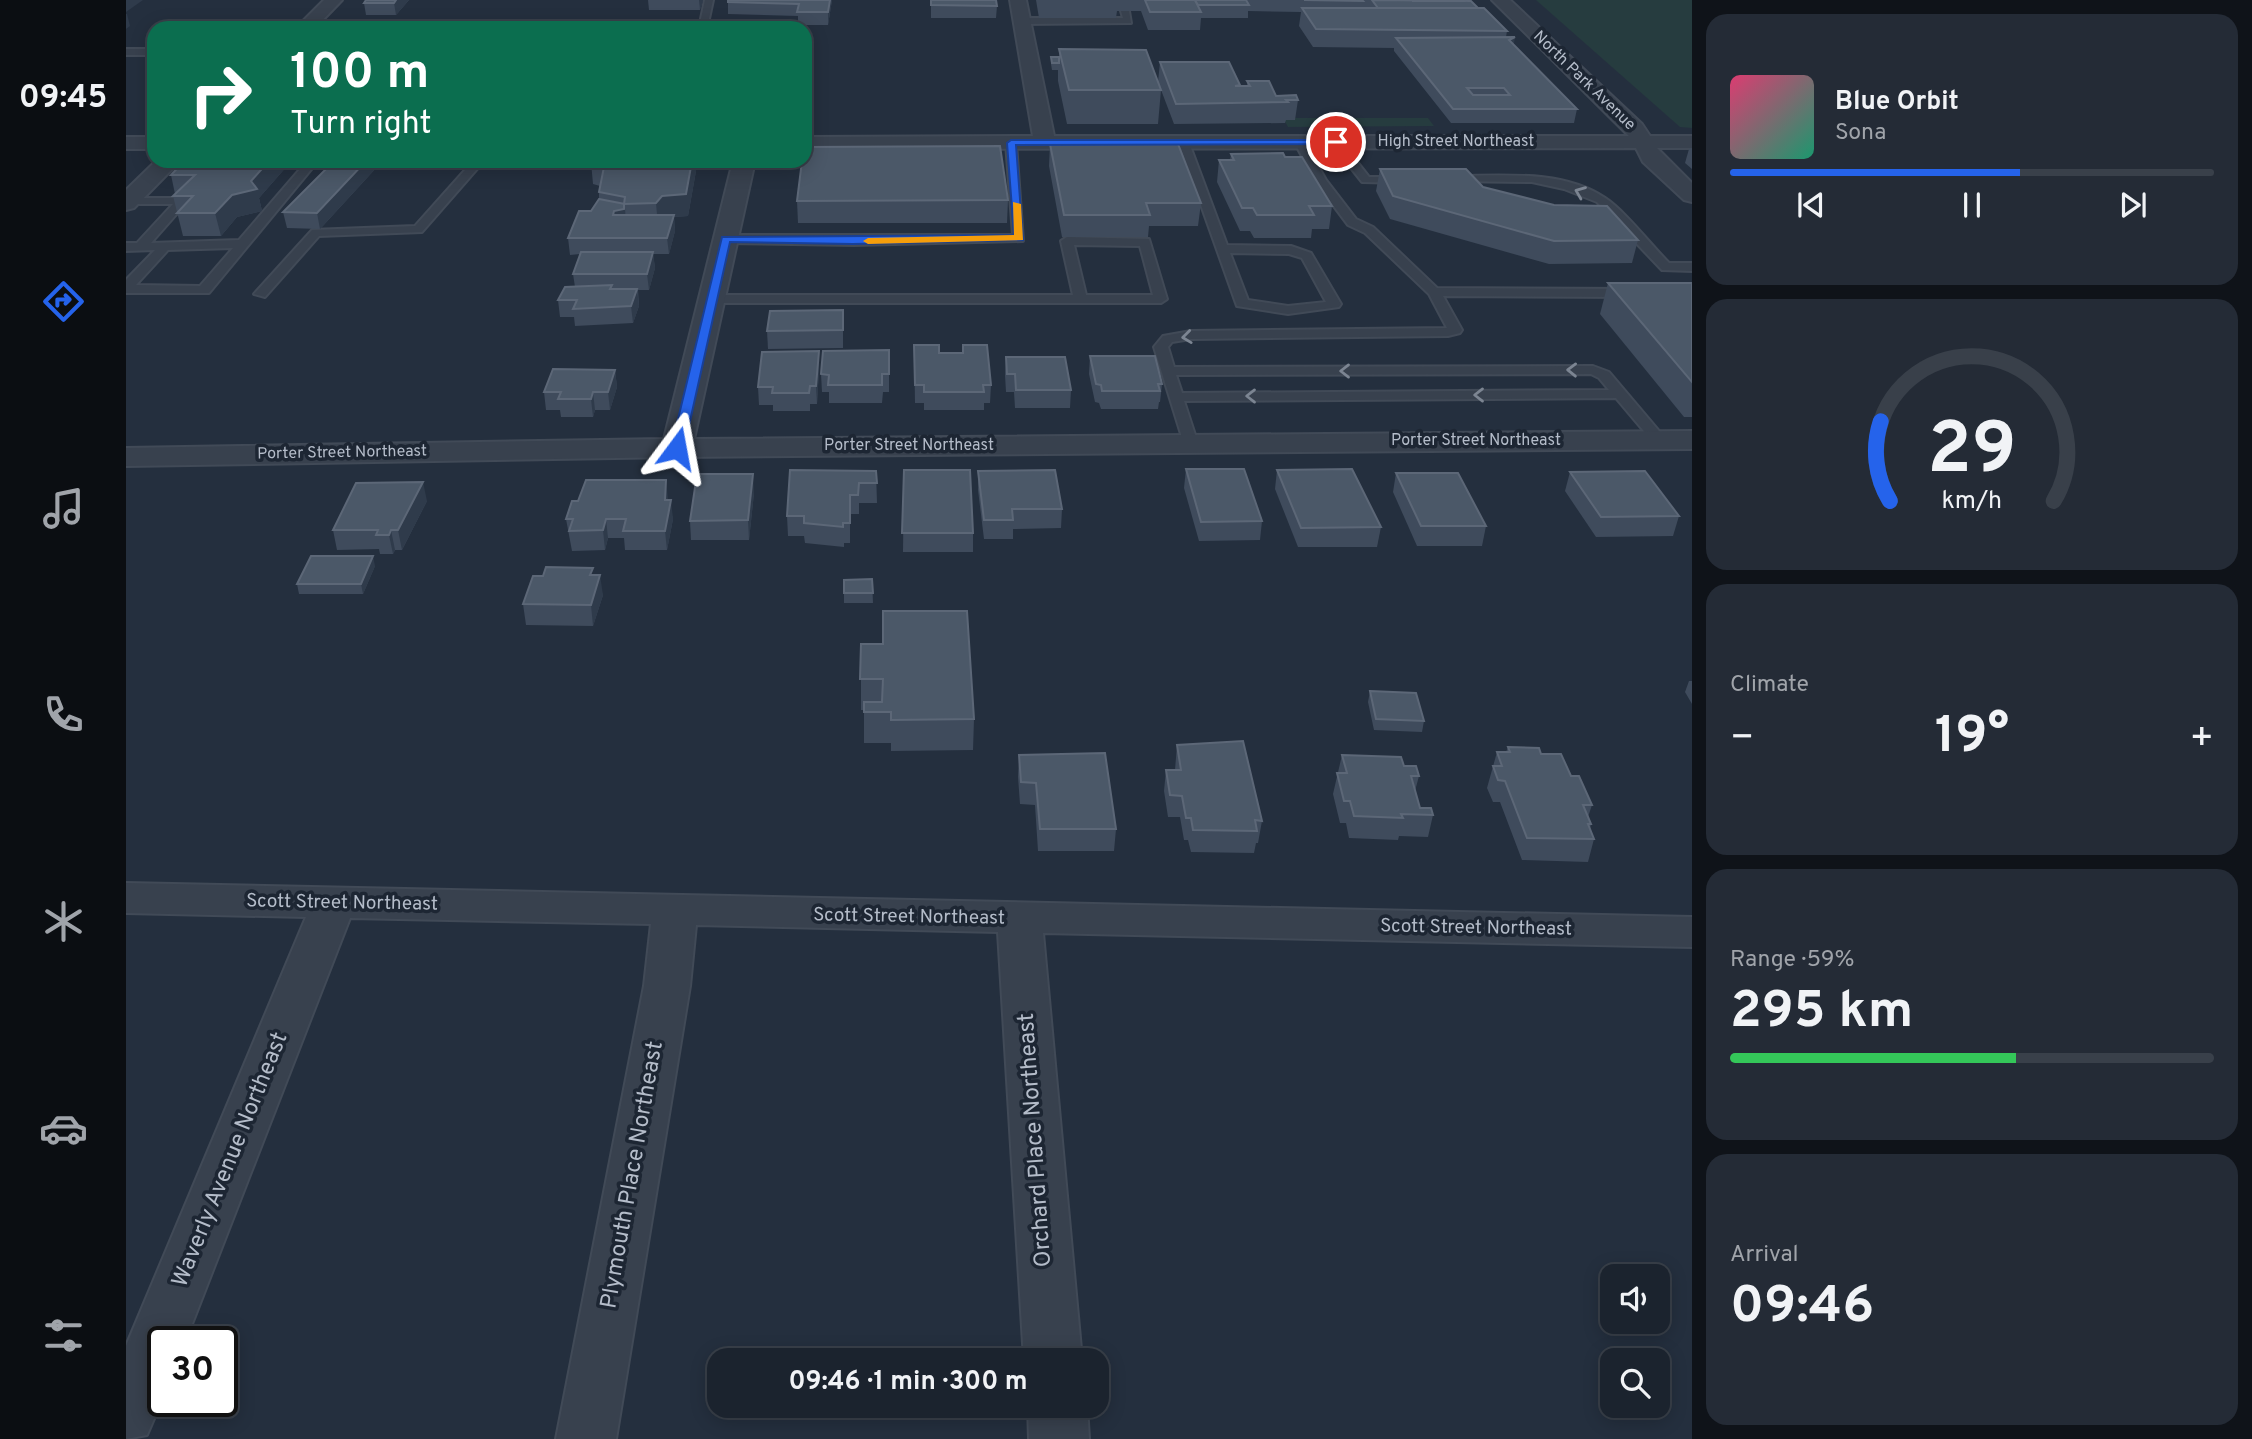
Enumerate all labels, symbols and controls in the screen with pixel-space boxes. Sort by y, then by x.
street label: North Park Avenue [1529,27,1639,135]
text: 100 m [290,44,429,106]
icon: right [175,49,266,140]
text: 09:45 [19,79,107,119]
text: Blue Orbit [1835,86,1959,119]
text: Turn right [290,105,432,145]
pin [1306,112,1366,172]
text: Sona [1835,119,1886,148]
icon: arrive [1317,123,1355,161]
street label: High Street Northeast [1378,132,1534,152]
one-way arrow [1575,186,1587,200]
icon: previous [1792,186,1830,224]
icon: pause [1953,186,1991,224]
icon: next [2114,186,2152,224]
icon: directions [39,277,88,326]
one-way arrow [1181,329,1192,344]
one-way arrow [1567,362,1578,377]
one-way arrow [1339,363,1350,379]
one-way arrow [1473,387,1483,403]
one-way arrow [1245,389,1256,404]
text: 29 [1927,407,2017,499]
position arrow [640,411,714,485]
street label: Porter Street Northeast [1391,431,1561,451]
street label: Porter Street Northeast [824,436,994,456]
street label: Porter Street Northeast [257,442,427,464]
icon: music [39,484,88,533]
text: km/h [1942,485,2002,517]
text: Climate [1730,671,1809,700]
icon: phone [39,690,88,739]
text: 19° [1935,705,2009,771]
text: − [1730,715,1755,764]
text: + [2189,715,2214,764]
street label: Scott Street Northeast [246,889,438,917]
icon: climate [39,897,88,946]
street label: Scott Street Northeast [813,903,1005,931]
street label: Scott Street Northeast [1380,914,1572,942]
text: Range · 59% [1730,946,1855,975]
text: 295 km [1730,980,1913,1046]
street label: Orchard Place Northeast [1013,1012,1059,1268]
street label: Waverly Avenue Northeast [167,1028,295,1292]
street label: Plymouth Place Northeast [595,1039,671,1311]
icon: car [39,1104,88,1153]
text: Arrival [1730,1241,1799,1270]
map controls [1600,1264,1670,1418]
button: sound [1600,1264,1670,1334]
text: 09:46 [1730,1275,1874,1341]
icon: filters [39,1311,88,1360]
speed limit sign: 30 [147,1326,238,1417]
button: search [1600,1348,1670,1418]
text: 09:46 · 1 min · 300 m [788,1366,1028,1399]

